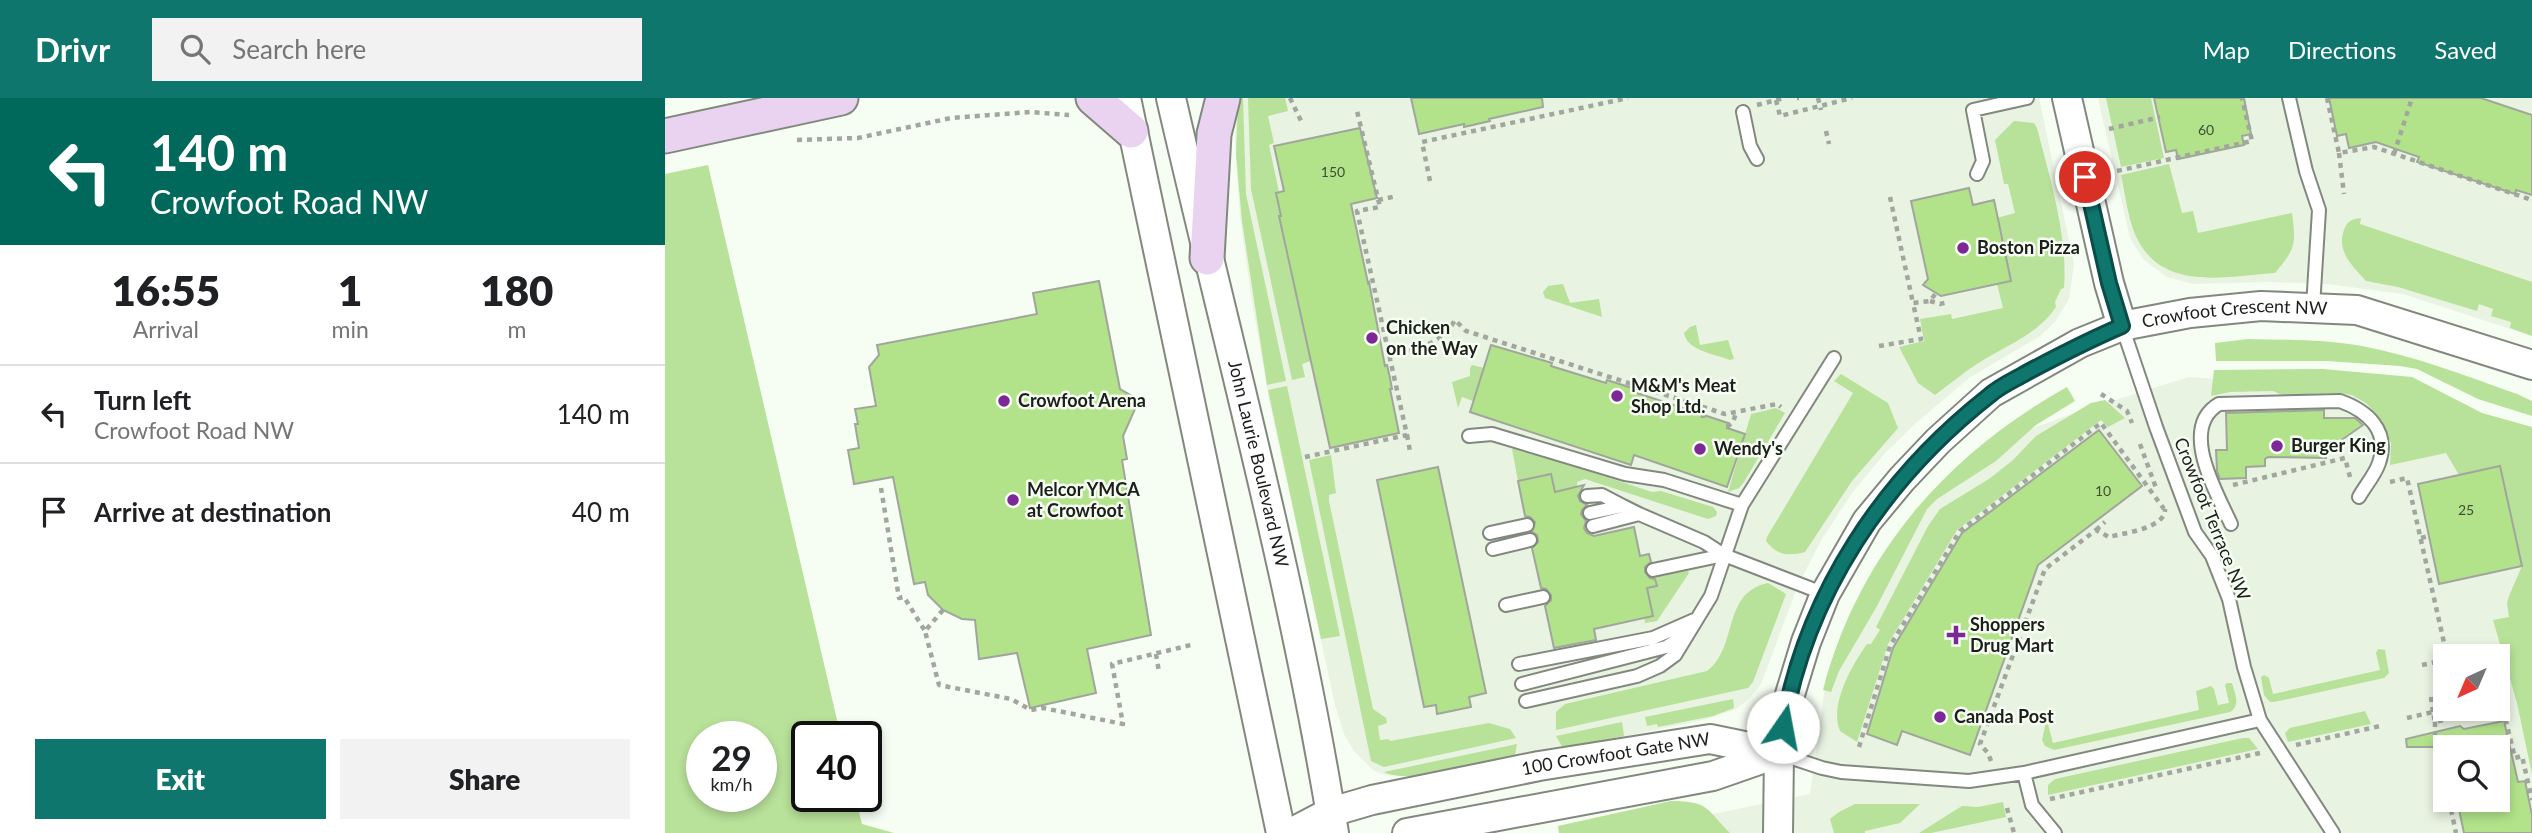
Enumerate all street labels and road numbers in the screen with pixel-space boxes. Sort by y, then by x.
street label: Crowfoot Crescent NW [2140,294,2328,332]
street label: John Laurie Boulevard NW [1224,358,1294,570]
street label: Crowfoot Terrace NW [2170,434,2256,604]
street label: 100 Crowfoot Gate NW [1519,727,1712,779]

